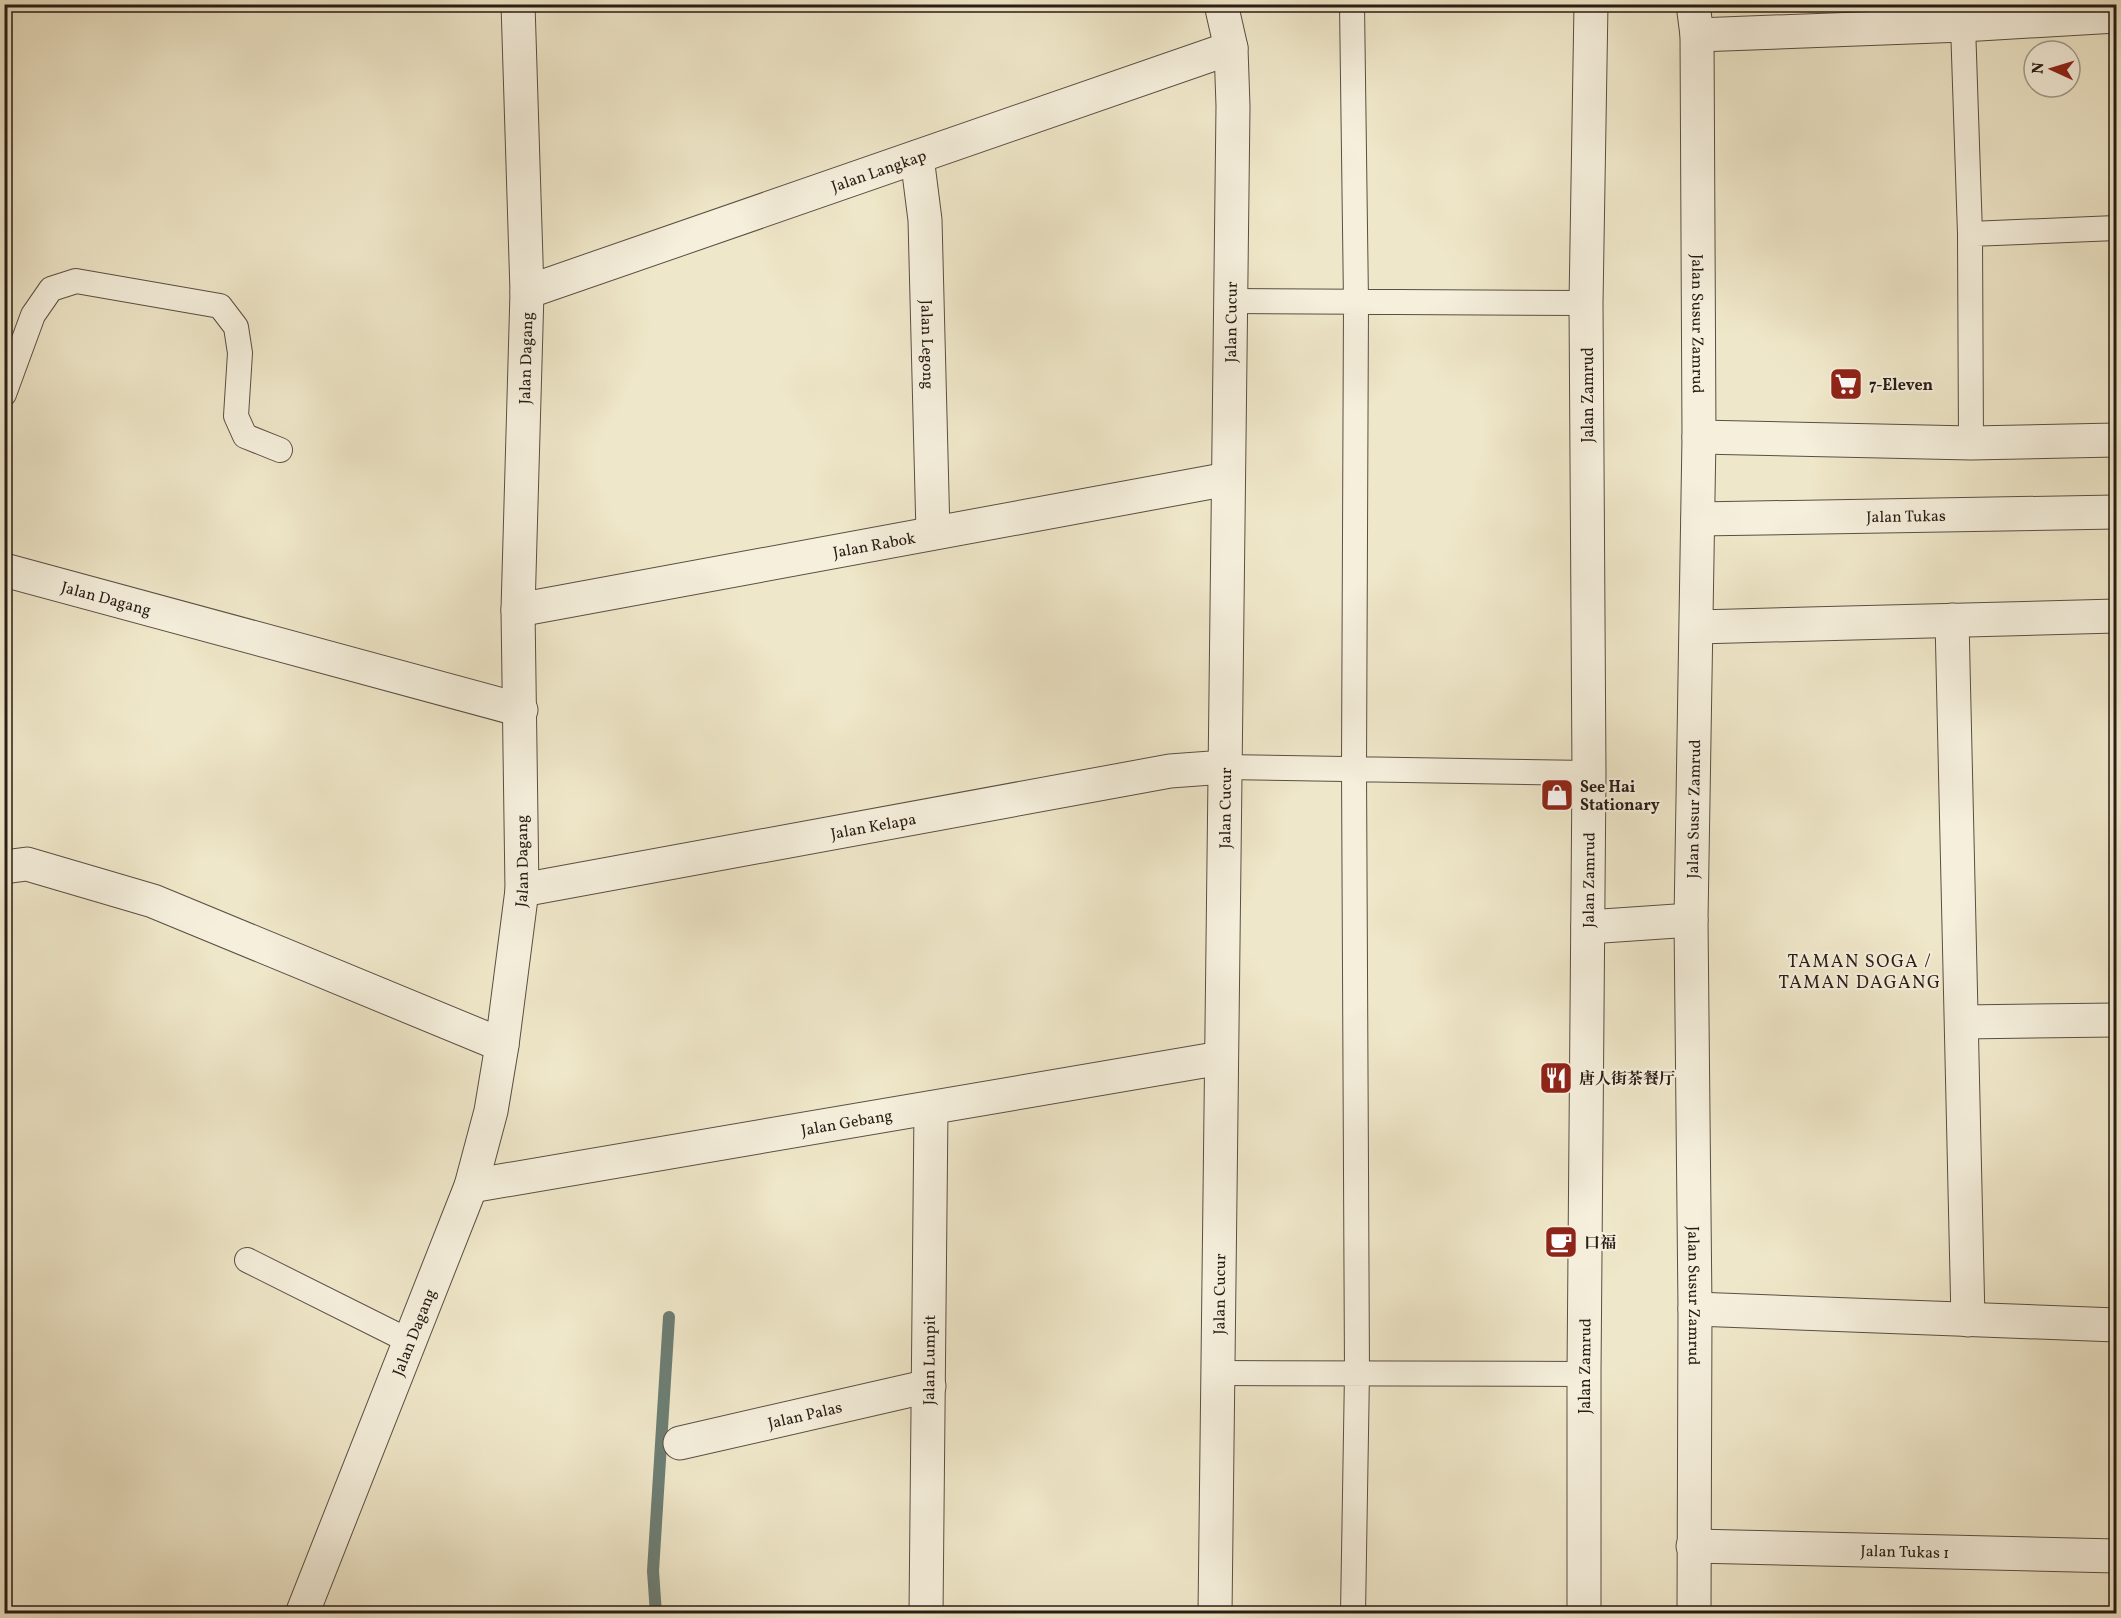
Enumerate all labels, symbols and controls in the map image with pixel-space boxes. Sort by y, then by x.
north arrow [2022,39,2082,99]
text: N [2028,61,2050,75]
street label: Jalan Langkap [829,145,930,199]
street label: Jalan Susur Zamrud [1685,254,1708,394]
street label: Jalan Cucur [1221,281,1244,363]
street label: Jalan Legong [914,299,938,390]
street label: Jalan Dagang [515,312,539,405]
street label: Jalan Zamrud [1578,347,1600,443]
supermarket icon: 7-Eleven [1828,366,1864,402]
place label: 7-Eleven [1869,375,1934,397]
street label: Jalan Tukas [1866,506,1946,529]
street label: Jalan Rabok [831,528,918,565]
street label: Jalan Dagang [58,577,153,622]
street label: Jalan Susur Zamrud [1683,739,1707,879]
street label: Jalan Cucur [1215,767,1238,849]
shop icon: See Hai Stationary [1539,777,1575,813]
place label: See Hai Stationary [1580,777,1660,817]
street label: Jalan Kelapa [829,809,918,846]
street label: Jalan Dagang [511,815,535,909]
street label: Jalan Zamrud [1579,832,1602,928]
district label: TAMAN SOGA / TAMAN DAGANG [1778,950,1942,996]
restaurant icon: 唐人街茶餐厅 [1538,1060,1574,1096]
place label: 唐人街茶餐厅 [1579,1069,1675,1091]
street label: Jalan Gebang [799,1105,894,1143]
cafe icon: 口福 [1543,1224,1579,1260]
street label: Jalan Susur Zamrud [1681,1226,1704,1365]
place label: 口福 [1584,1233,1616,1255]
street label: Jalan Cucur [1209,1253,1232,1335]
street label: Jalan Dagang [388,1286,442,1380]
street label: Jalan Lumpit [919,1314,942,1405]
street label: Jalan Zamrud [1575,1318,1597,1414]
street label: Jalan Palas [766,1397,845,1436]
street label: Jalan Tukas 1 [1860,1541,1950,1565]

